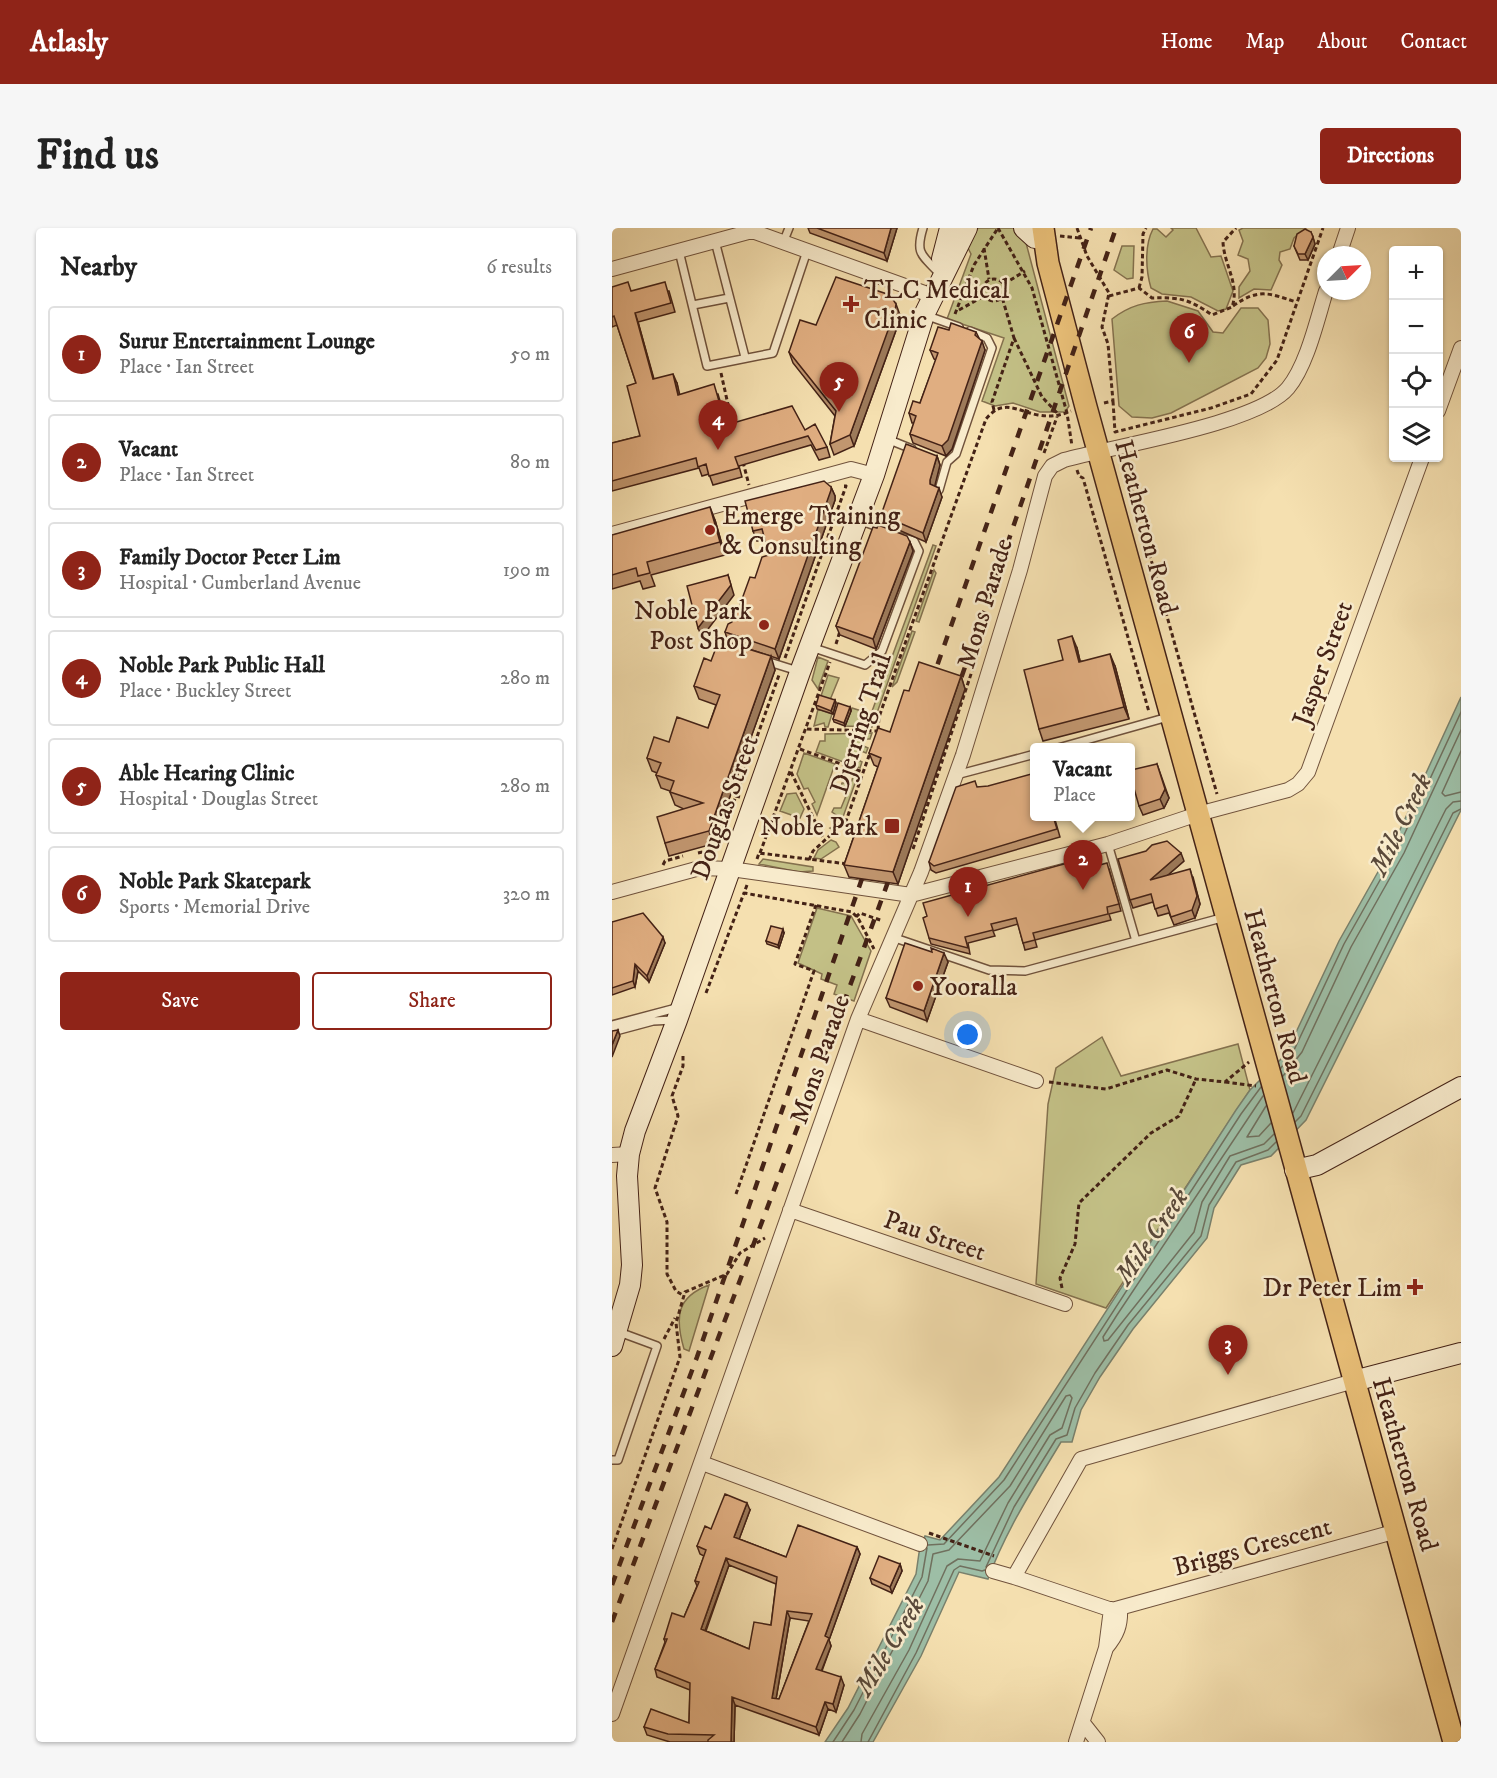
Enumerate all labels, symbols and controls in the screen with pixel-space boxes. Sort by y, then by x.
text: Atlasly [30,25,108,60]
text: Home [1161,29,1213,55]
text: Map [1246,29,1284,55]
text: About [1317,29,1368,55]
text: Contact [1401,29,1467,55]
button: Directions [1320,128,1461,184]
text: Find us [36,130,159,182]
north arrow [1317,246,1371,300]
map controls [1389,246,1443,462]
button: + [1389,246,1443,300]
text: Nearby [60,251,137,284]
text: 6 results [486,255,552,280]
place label: TLC Medical Clinic [864,274,1009,337]
marker: TLC Medical Clinic [842,295,860,313]
button: − [1389,300,1443,354]
pin: 6 [1170,314,1208,363]
text: Surur Entertainment Lounge [119,328,375,355]
text: 1 [78,342,85,367]
text: 50 m [510,342,550,367]
button: locate [1389,354,1443,408]
text: Place · Ian Street [119,355,254,380]
pin: 5 [820,362,858,412]
pin: 4 [698,400,738,450]
button: layers [1389,408,1443,462]
text: Vacant [119,436,178,463]
street label: Heatherton Road [1106,436,1185,618]
text: 2 [77,450,86,475]
text: 80 m [510,450,550,475]
text: Place · Ian Street [119,463,254,488]
place label: Emerge Training & Consulting [722,500,901,563]
marker: Emerge Training & Consulting [703,523,717,537]
street label: Mons Parade [950,534,1021,673]
text: Family Doctor Peter Lim [119,544,341,571]
text: 3 [78,558,85,583]
text: 190 m [503,558,550,583]
text: Hospital · Cumberland Avenue [119,571,361,596]
place label: Noble Park Post Shop [634,595,752,658]
street label: Jasper Street [1285,597,1361,732]
marker: Noble Park Post Shop [757,618,771,632]
street label: Djerring Trail [823,649,900,798]
text: Noble Park Public Hall [119,652,325,679]
text: 4 [76,666,87,691]
text: 280 m [500,666,550,691]
text: Place · Buckley Street [119,679,291,704]
street label: Douglas Street [684,731,767,884]
popup [1030,743,1135,821]
text: Vacant [1053,756,1112,783]
text: Able Hearing Clinic [119,760,295,787]
water label: Mile Creek [1361,767,1440,883]
text: 5 [77,774,86,799]
text: 280 m [500,774,550,799]
text: Place [1053,783,1096,808]
text: Hospital · Douglas Street [119,787,318,812]
place label: Noble Park [760,811,878,844]
marker: Noble Park [883,817,901,835]
pin: 2 [1064,840,1102,890]
text: Noble Park Skatepark [119,868,311,895]
pin: 1 [948,868,988,917]
text: 6 [76,882,87,907]
text: 320 m [503,882,550,907]
text: Sports · Memorial Drive [119,895,310,920]
street label: Heatherton Road [1235,905,1314,1087]
place label: Yooralla [930,971,1017,1004]
button: Save [60,972,300,1030]
button: Share [312,972,552,1030]
marker: Yooralla [911,979,925,993]
street label: Mons Parade [783,991,858,1128]
your location [953,1020,982,1049]
water label: Mile Creek [1106,1181,1197,1293]
street label: Pau Street [879,1204,990,1269]
place label: Dr Peter Lim [1263,1272,1402,1305]
marker: Dr Peter Lim [1406,1278,1424,1296]
pin: 3 [1208,1326,1248,1375]
street label: Heatherton Road [1364,1374,1445,1555]
street label: Briggs Crescent [1170,1511,1335,1584]
water label: Mile Creek [846,1590,933,1704]

